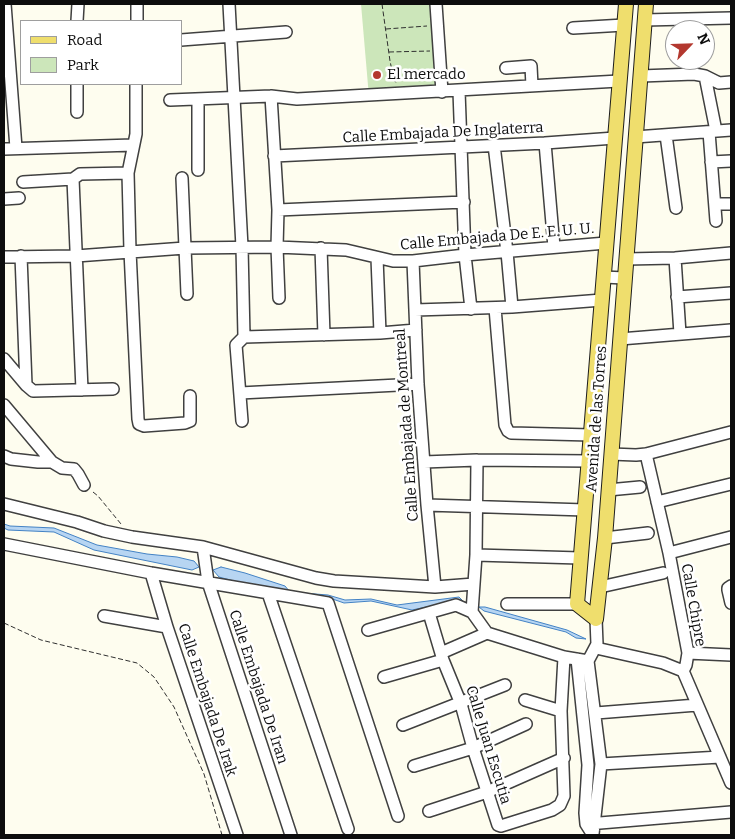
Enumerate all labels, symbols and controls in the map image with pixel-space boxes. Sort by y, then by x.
legend [20,20,182,85]
north arrow [665,20,715,70]
text: Road [67,31,102,49]
text: N [693,31,713,47]
text: Park [67,56,99,74]
place label: El mercado [387,66,466,84]
marker: El mercado [371,69,383,81]
street label: Calle Embajada De Inglaterra [342,119,544,147]
street label: Calle Embajada De E. E. U. U. [399,220,595,254]
street label: Calle Embajada de Montreal [391,328,423,522]
street label: Avenida de las Torres [583,345,611,493]
street label: Calle Chipre [677,562,709,648]
street label: Calle Embajada De Iran [225,608,291,766]
street label: Calle Embajada De Irak [174,621,240,779]
street label: Calle Juan Escutia [461,684,515,806]

